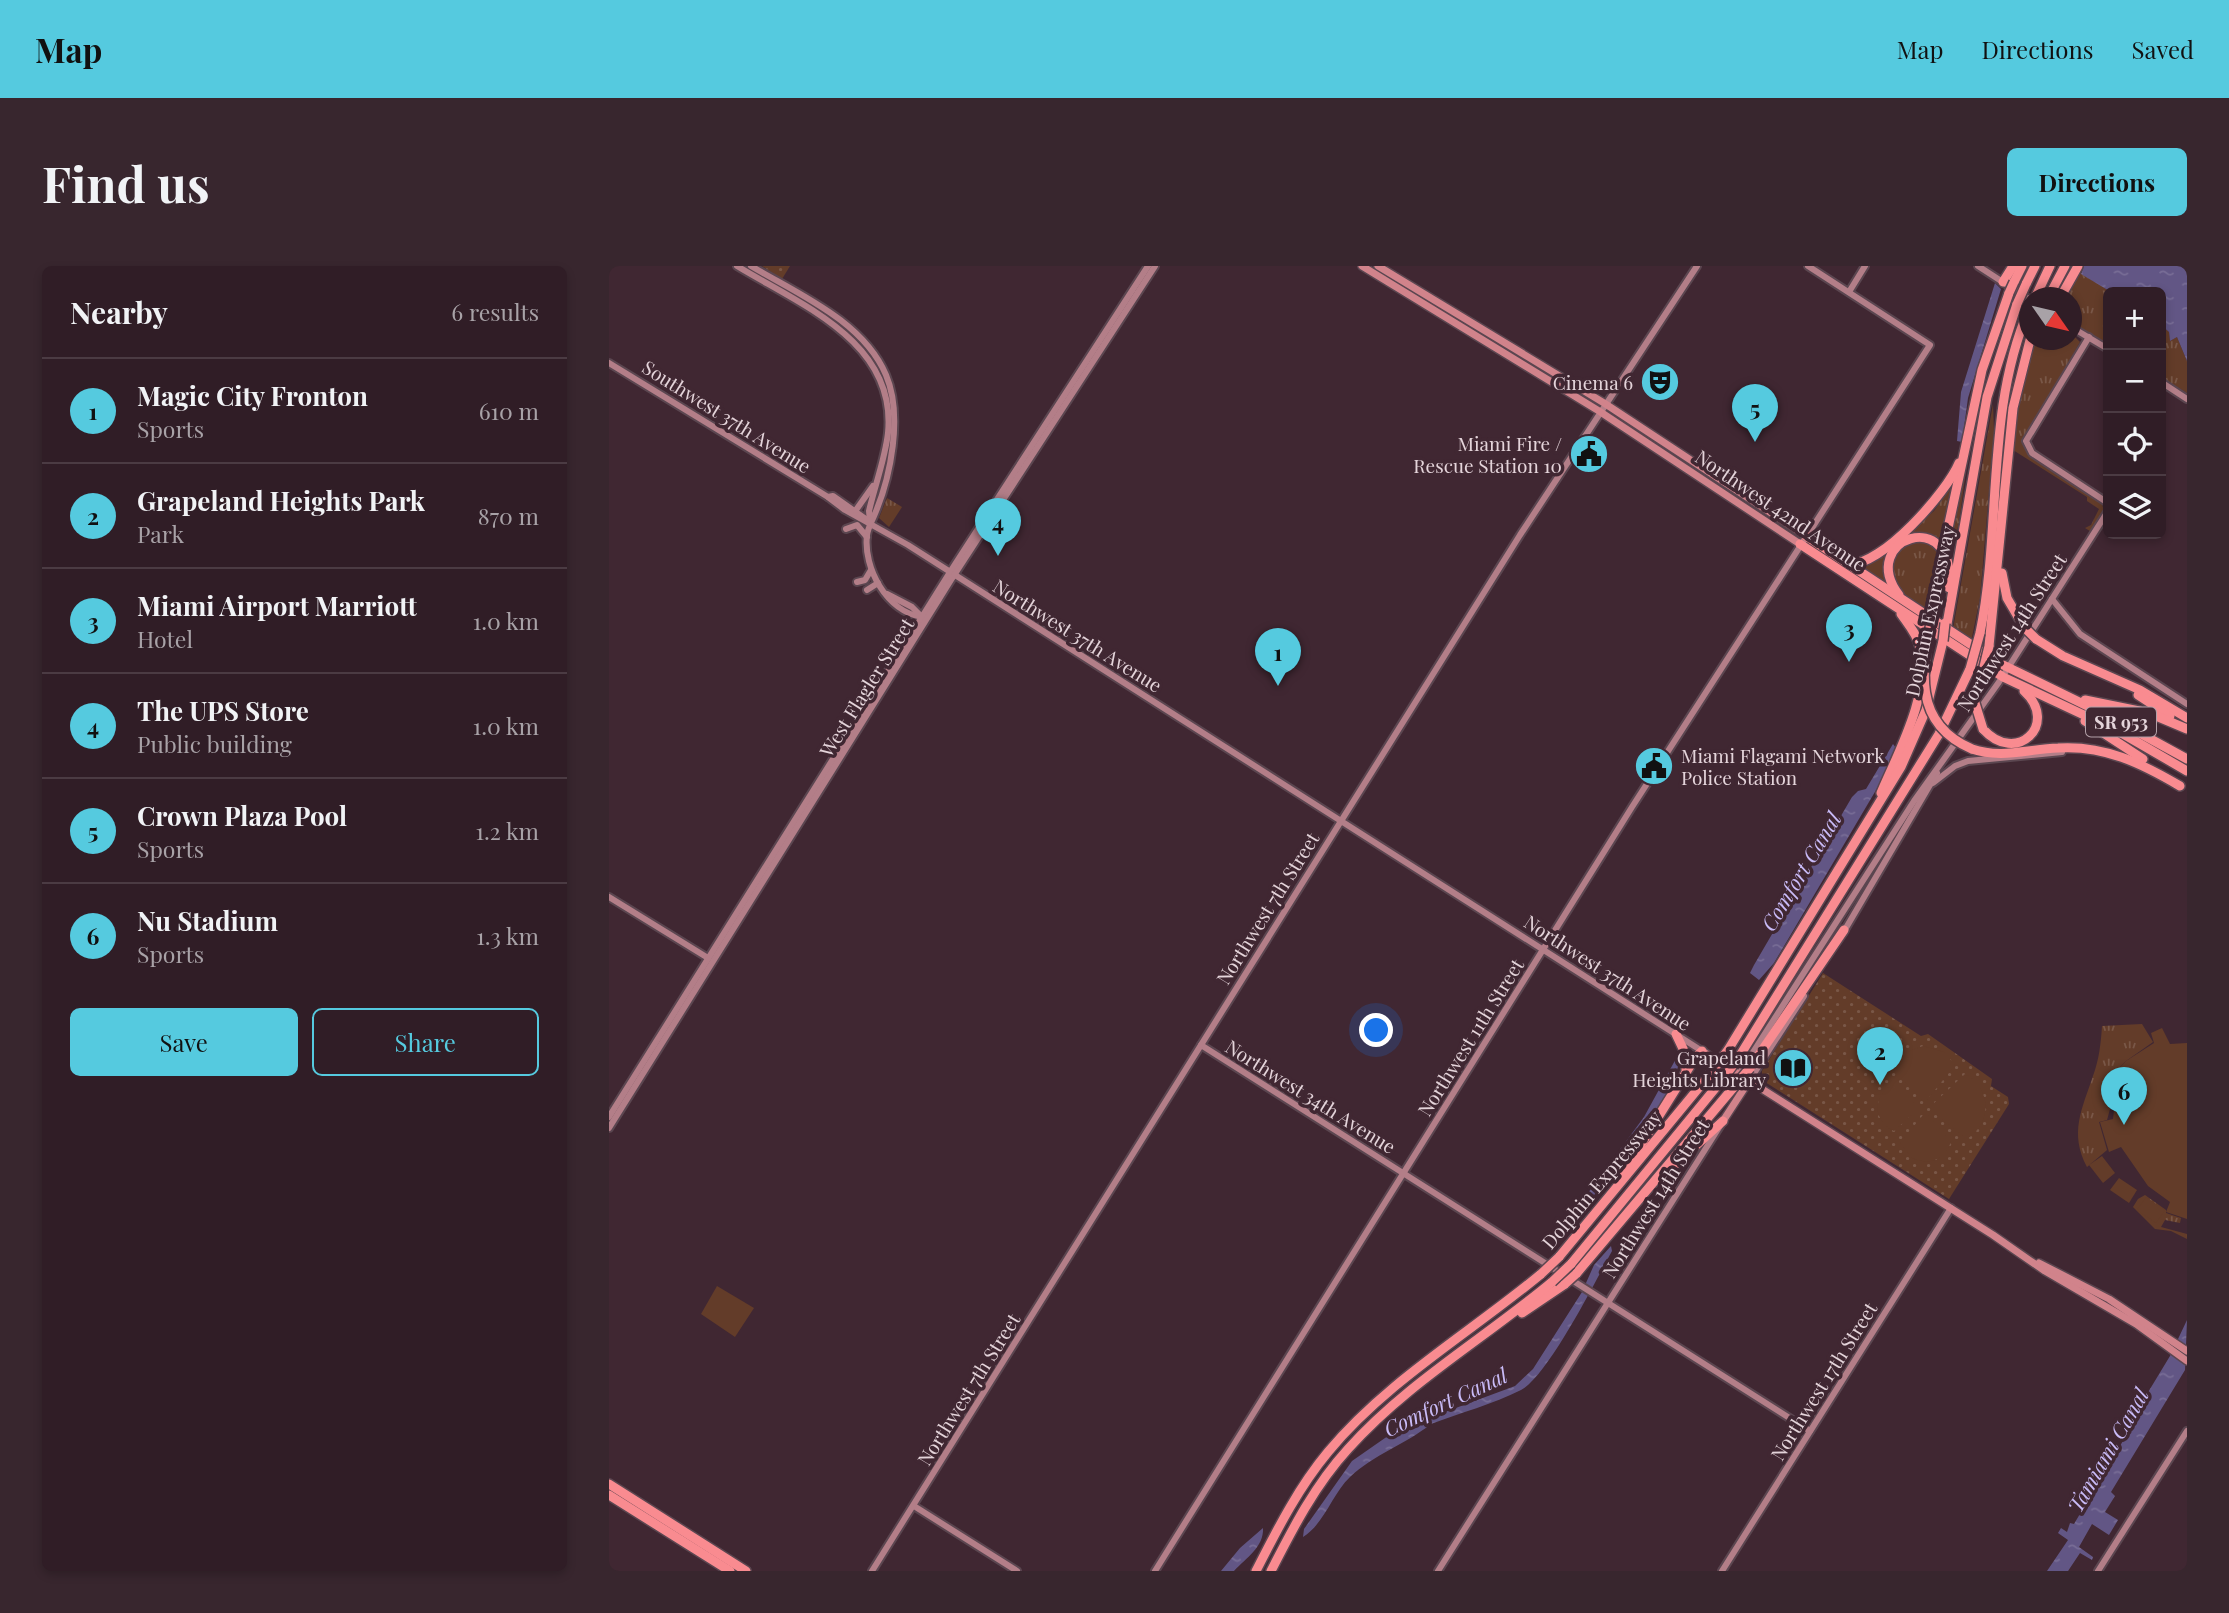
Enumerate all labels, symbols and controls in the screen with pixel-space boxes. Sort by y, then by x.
text: Map [35,27,102,71]
text: Map [1897,33,1943,65]
text: Directions [1981,33,2094,65]
text: Saved [2132,33,2194,65]
button: Directions [2007,148,2187,216]
text: Find us [42,150,210,215]
north arrow [2019,287,2082,350]
map controls [2103,287,2166,539]
button: + [2103,287,2166,350]
text: Nearby [70,292,168,332]
text: 6 results [451,296,539,327]
button: − [2103,350,2166,413]
street label: Southwest 37th Avenue [638,354,816,478]
theatre icon: Cinema 6 [1639,361,1681,403]
place label: Cinema 6 [1553,369,1633,395]
text: Magic City Fronton [137,378,368,413]
pin: 5 [1732,384,1778,442]
text: 1 [89,395,97,426]
text: 610 m [479,395,539,426]
text: Sports [137,413,204,444]
button: locate [2103,413,2166,476]
place label: Miami Fire / Rescue Station 10 [1413,430,1562,478]
public building icon: Miami Fire / Rescue Station 10 [1568,433,1610,475]
street label: Northwest 42nd Avenue [1691,443,1871,577]
button: layers [2103,476,2166,539]
text: Grapeland Heights Park [137,483,425,518]
pin: 4 [975,498,1021,556]
text: 2 [87,500,99,531]
text: 870 m [478,500,539,531]
text: Park [137,518,184,549]
street label: Dolphin Expressway [1898,523,1960,699]
street label: Northwest 14th Street [1950,548,2072,716]
street label: Northwest 37th Avenue [989,572,1167,698]
text: Miami Airport Marriott [137,588,417,623]
pin: 3 [1826,604,1872,662]
text: 3 [87,605,99,636]
text: 1.0 km [473,605,539,636]
street label: West Flagler Street [812,612,919,762]
text: Hotel [137,623,193,654]
pin: 1 [1255,628,1301,686]
text: The UPS Store [137,693,309,728]
road number: SR 953 [2086,708,2156,736]
text: 4 [87,710,99,741]
text: 1.0 km [473,710,539,741]
text: Public building [137,728,292,759]
place label: Miami Flagami Network Police Station [1681,742,1885,790]
public building icon: Miami Flagami Network Police Station [1633,745,1675,787]
text: Crown Plaza Pool [137,798,347,833]
water label: Comfort Canal [1754,806,1847,935]
text: 5 [88,815,98,846]
text: 1.2 km [476,815,539,846]
street label: Northwest 7th Street [1210,827,1324,989]
text: Sports [137,833,204,864]
text: Nu Stadium [137,903,278,938]
street label: Northwest 37th Avenue [1519,908,1697,1036]
text: 6 [87,920,99,951]
text: 1.3 km [476,920,539,951]
text: Sports [137,938,204,969]
street label: Northwest 11th Street [1411,953,1529,1121]
button: Save [70,1008,298,1076]
button: Share [312,1008,539,1076]
your location [1359,1013,1393,1047]
pin: 2 [1857,1027,1903,1085]
street label: Northwest 34th Avenue [1221,1033,1401,1159]
place label: Grapeland Heights Library [1632,1044,1766,1092]
library icon: Grapeland Heights Library [1772,1047,1814,1089]
pin: 6 [2101,1067,2147,1125]
street label: Dolphin Expressway [1535,1104,1667,1254]
street label: Northwest 14th Street [1595,1113,1715,1283]
street label: Northwest 17th Street [1764,1297,1882,1465]
street label: Northwest 7th Street [911,1308,1025,1470]
water label: Comfort Canal [1379,1360,1513,1442]
water label: Tamiami Canal [2060,1382,2155,1517]

